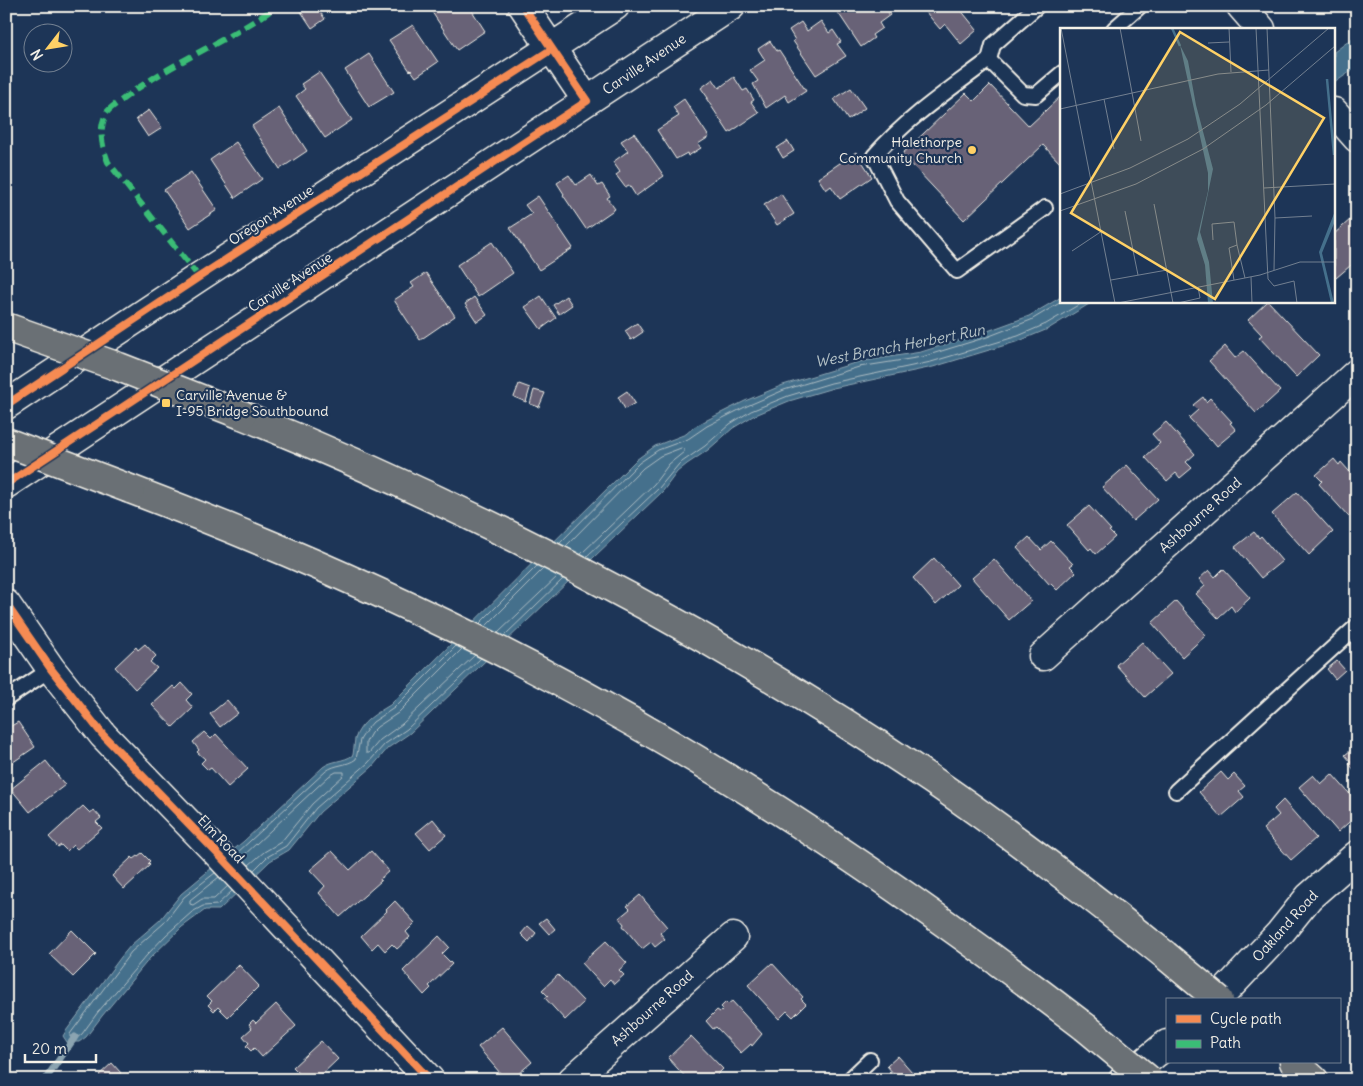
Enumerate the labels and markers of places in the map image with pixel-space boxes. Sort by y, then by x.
place label: Halethorpe Community Church [839,133,962,167]
marker: Halethorpe Community Church [966,144,978,156]
place label: Carville Avenue & I-95 Bridge Southbound [176,386,329,420]
marker: Carville Avenue & I-95 Bridge Southbound [160,397,172,409]

